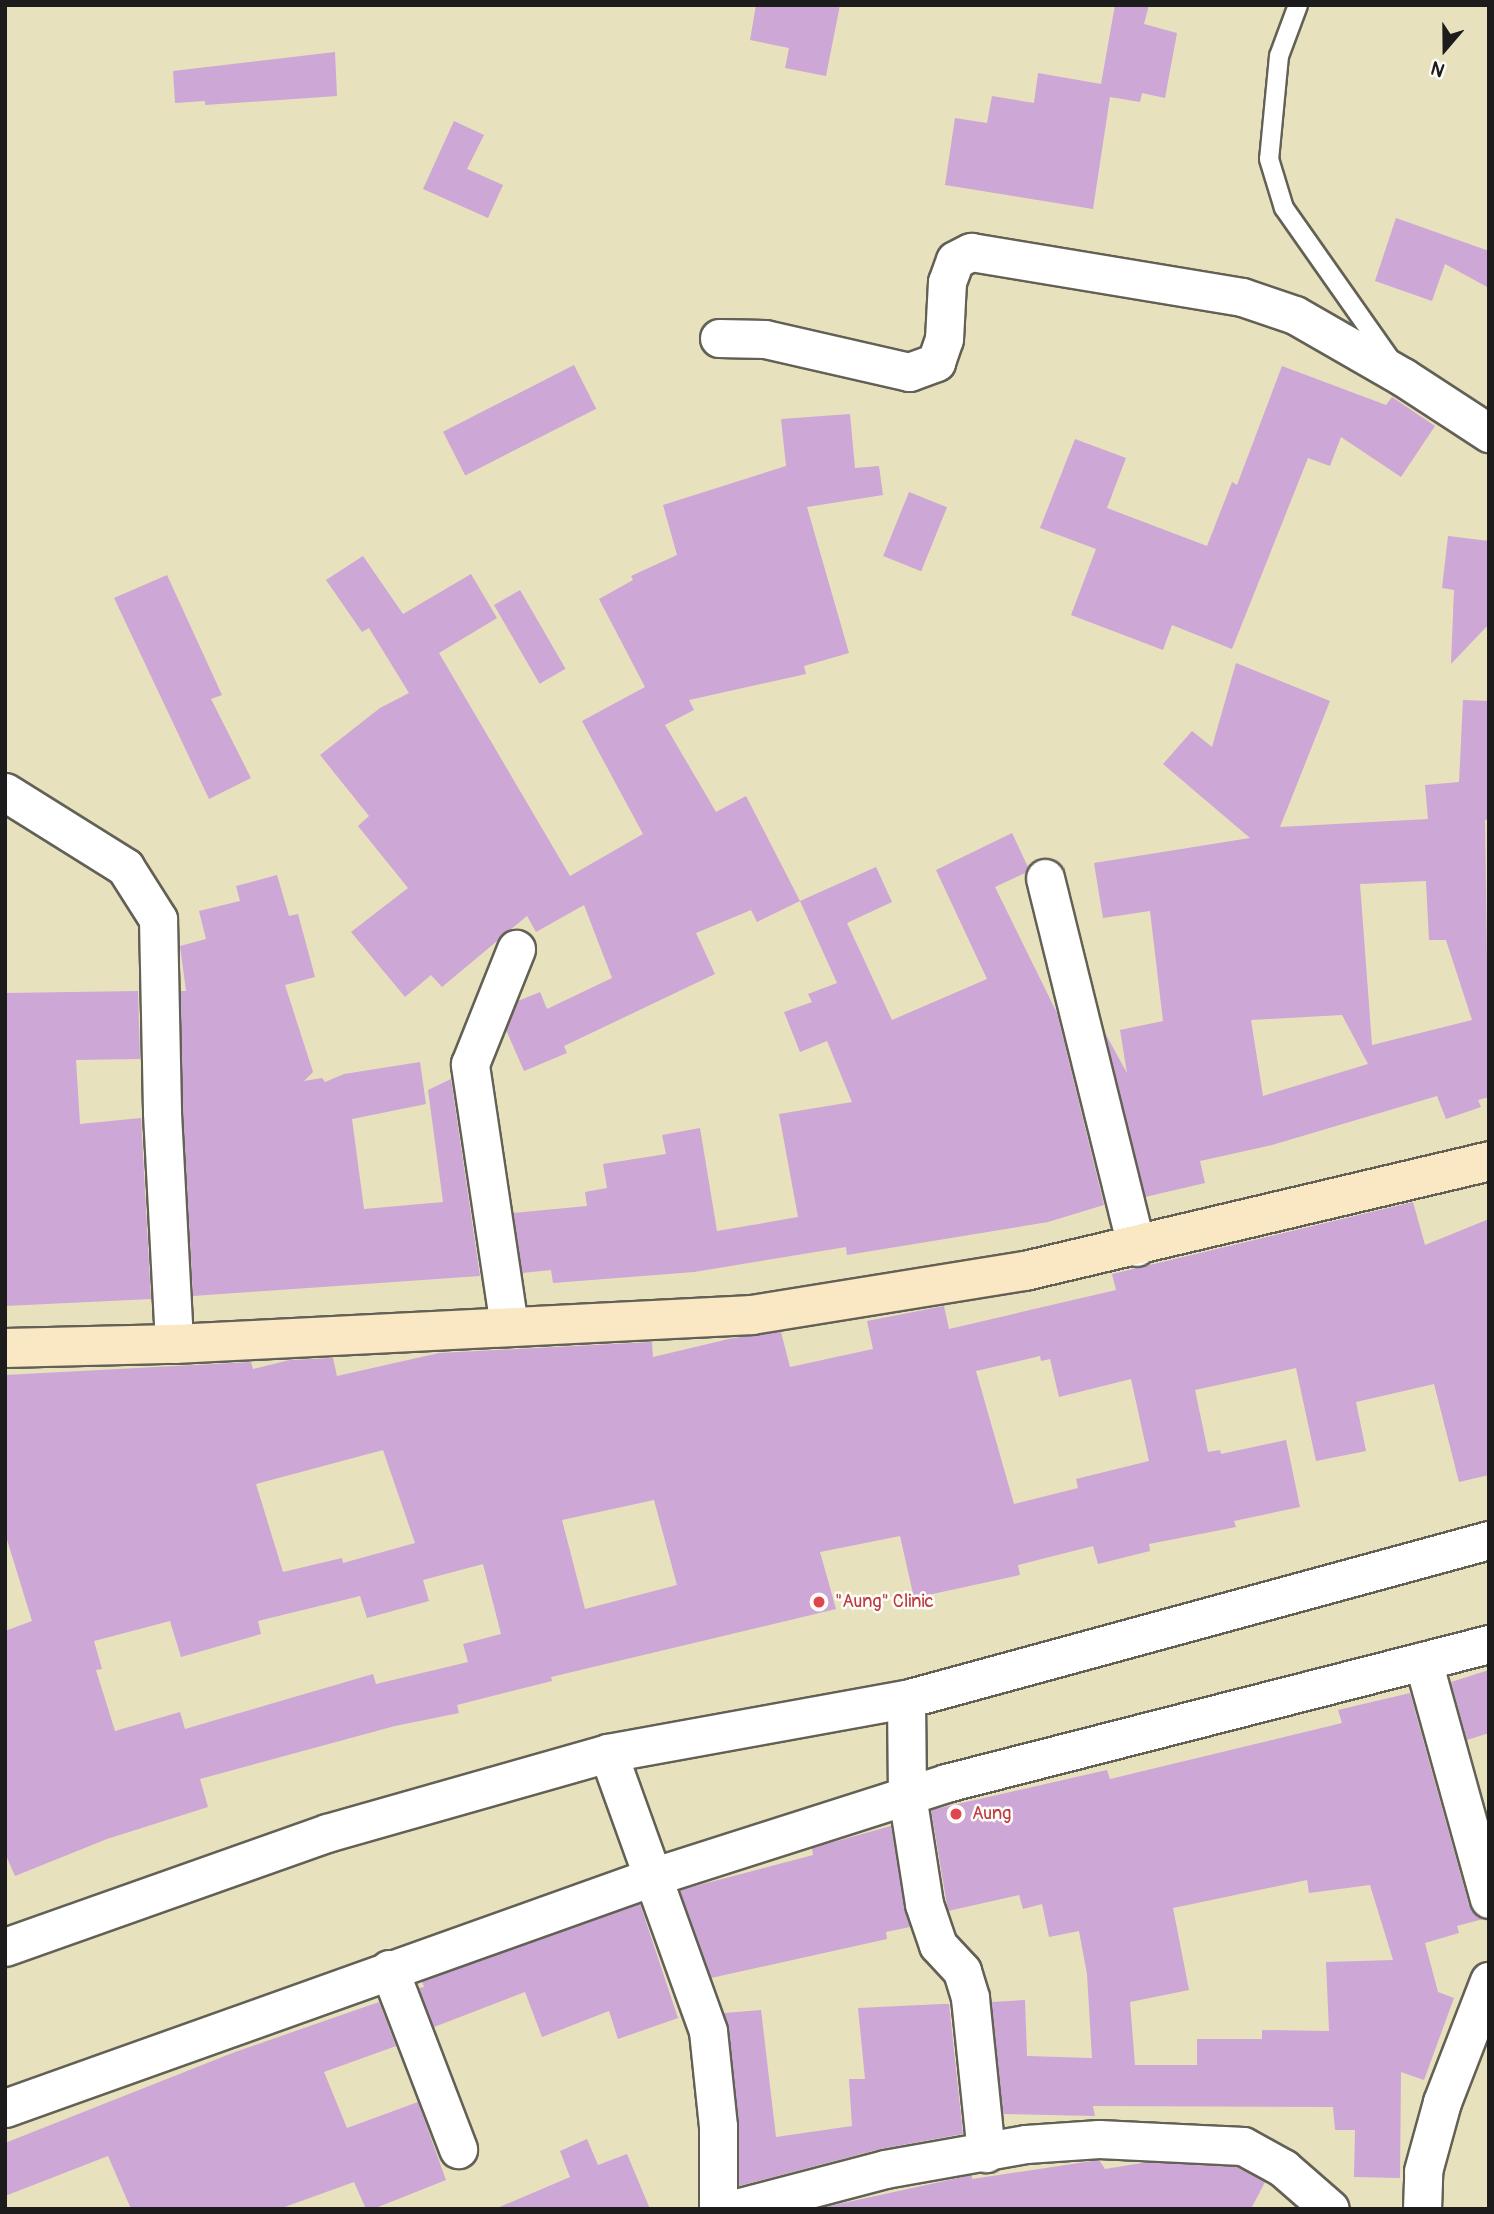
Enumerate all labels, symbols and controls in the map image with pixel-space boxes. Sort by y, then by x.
north arrow [1410,14,1480,84]
text: N [1428,55,1448,82]
place label: "Aung" Clinic [835,1591,934,1613]
marker: "Aung" Clinic [809,1592,829,1612]
place label: Aung [972,1803,1011,1825]
marker: Aung [946,1804,966,1824]

